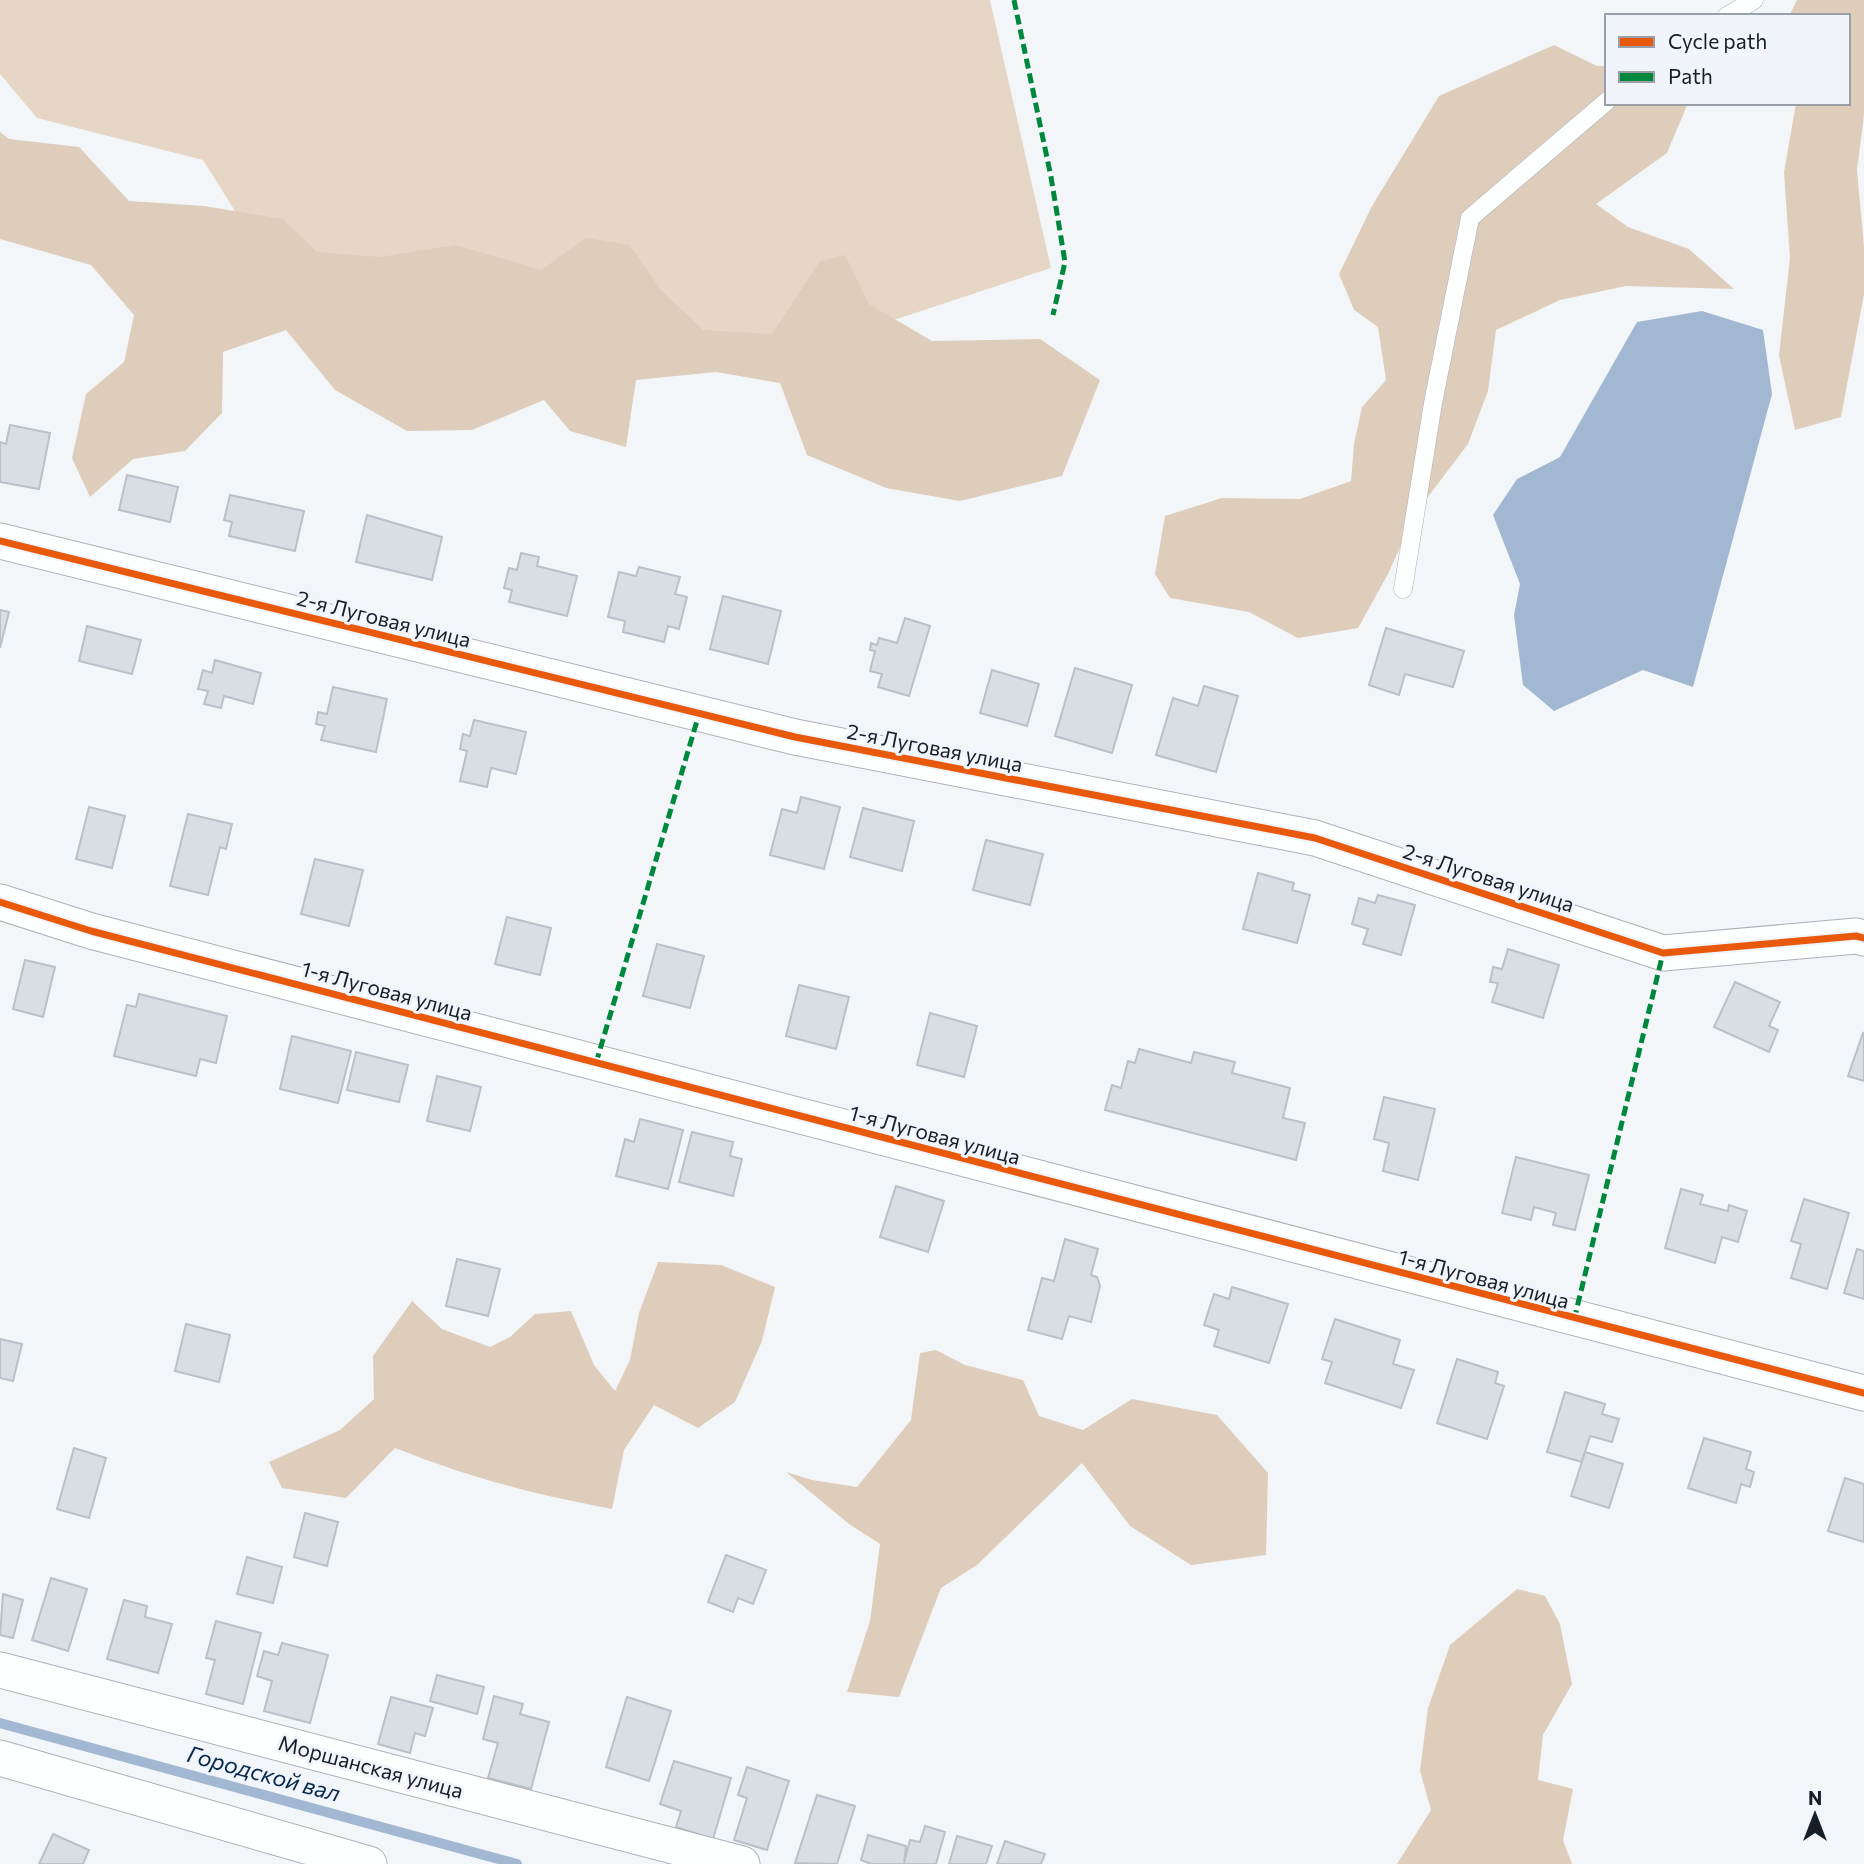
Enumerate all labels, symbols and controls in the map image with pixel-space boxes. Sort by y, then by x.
legend [1605,14,1850,105]
text: Cycle path [1668,28,1767,53]
text: Path [1668,63,1713,88]
street label: 2-я Луговая улица [294,584,474,652]
street label: 2-я Луговая улица [845,718,1025,776]
street label: 2-я Луговая улица [1400,838,1578,916]
street label: 1-я Луговая улица [299,955,475,1025]
street label: 1-я Луговая улица [847,1099,1023,1169]
street label: 1-я Луговая улица [1396,1243,1572,1313]
street label: Моршанская улица [276,1729,466,1803]
water label: Городской вал [184,1739,344,1807]
north arrow [1780,1780,1850,1850]
text: N [1808,1786,1822,1809]

